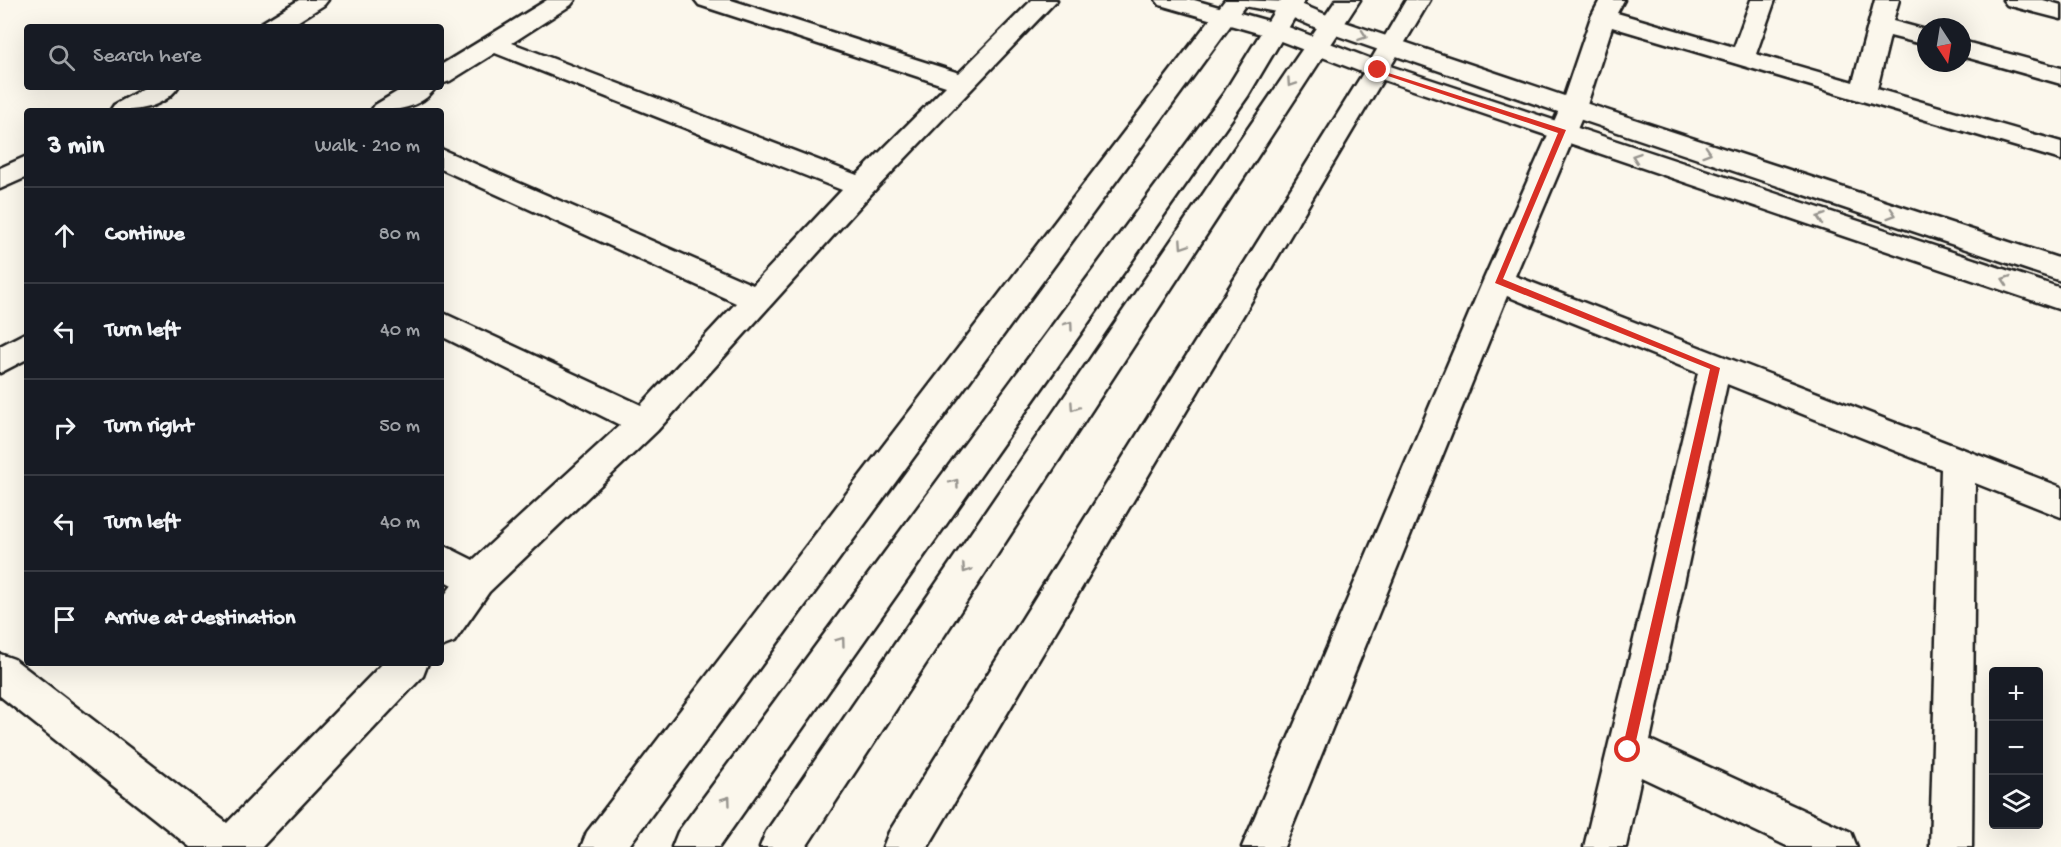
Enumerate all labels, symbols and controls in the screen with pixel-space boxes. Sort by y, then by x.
north arrow [1917,18,1971,72]
search box [24,24,444,90]
one-way arrow [1357,29,1367,42]
icon: search [45,41,78,74]
text: Search here [93,44,201,70]
route end [1364,56,1390,82]
one-way arrow [1287,76,1298,87]
text: 3 min [48,132,104,163]
text: Walk · 210 m [315,136,420,159]
one-way arrow [1701,145,1711,158]
one-way arrow [1631,151,1642,164]
one-way arrow [1886,206,1897,219]
one-way arrow [1816,213,1827,226]
icon: ahead [48,219,81,252]
text: Continue [105,222,185,248]
text: 80 m [379,224,420,247]
one-way arrow [1179,238,1190,249]
one-way arrow [2001,275,2011,288]
icon: left [48,315,81,348]
text: Turn left [105,318,179,344]
text: 40 m [380,320,420,343]
one-way arrow [1062,320,1073,331]
one-way arrow [1070,401,1082,411]
icon: right [48,411,81,444]
text: Turn right [105,414,193,440]
text: 50 m [379,416,420,439]
one-way arrow [948,479,959,490]
icon: left [48,507,81,540]
text: Turn left [105,510,179,536]
text: 40 m [380,512,420,535]
one-way arrow [962,563,973,574]
icon: arrive [48,603,81,636]
text: Arrive at destination [105,606,295,632]
one-way arrow [834,637,845,648]
map controls [1989,667,2043,829]
button: + [1989,667,2043,721]
button: − [1989,721,2043,775]
route start [1614,736,1640,762]
button: layers [1989,775,2043,829]
one-way arrow [720,795,731,806]

